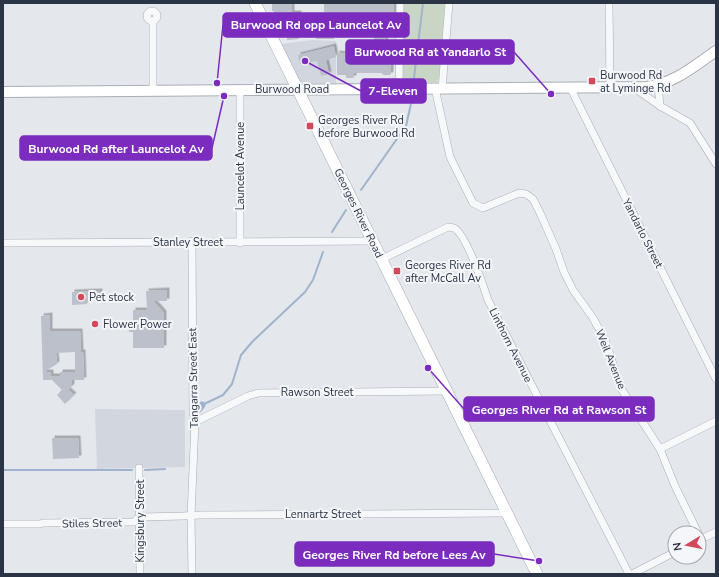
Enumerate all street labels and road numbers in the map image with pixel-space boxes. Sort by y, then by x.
street label: Burwood Road [255,82,329,97]
street label: Launcelot Avenue [233,122,248,210]
street label: Georges River Road [330,166,387,261]
street label: Yandarlo Street [618,195,667,271]
street label: Stanley Street [153,235,223,250]
street label: Linthorn Avenue [485,306,536,385]
street label: Tangarra Street East [185,327,202,428]
street label: Weil Avenue [592,327,629,392]
street label: Rawson Street [281,385,354,400]
street label: Kingsbury Street [133,479,148,562]
street label: Lennartz Street [285,507,361,522]
street label: Stiles Street [62,515,122,532]

